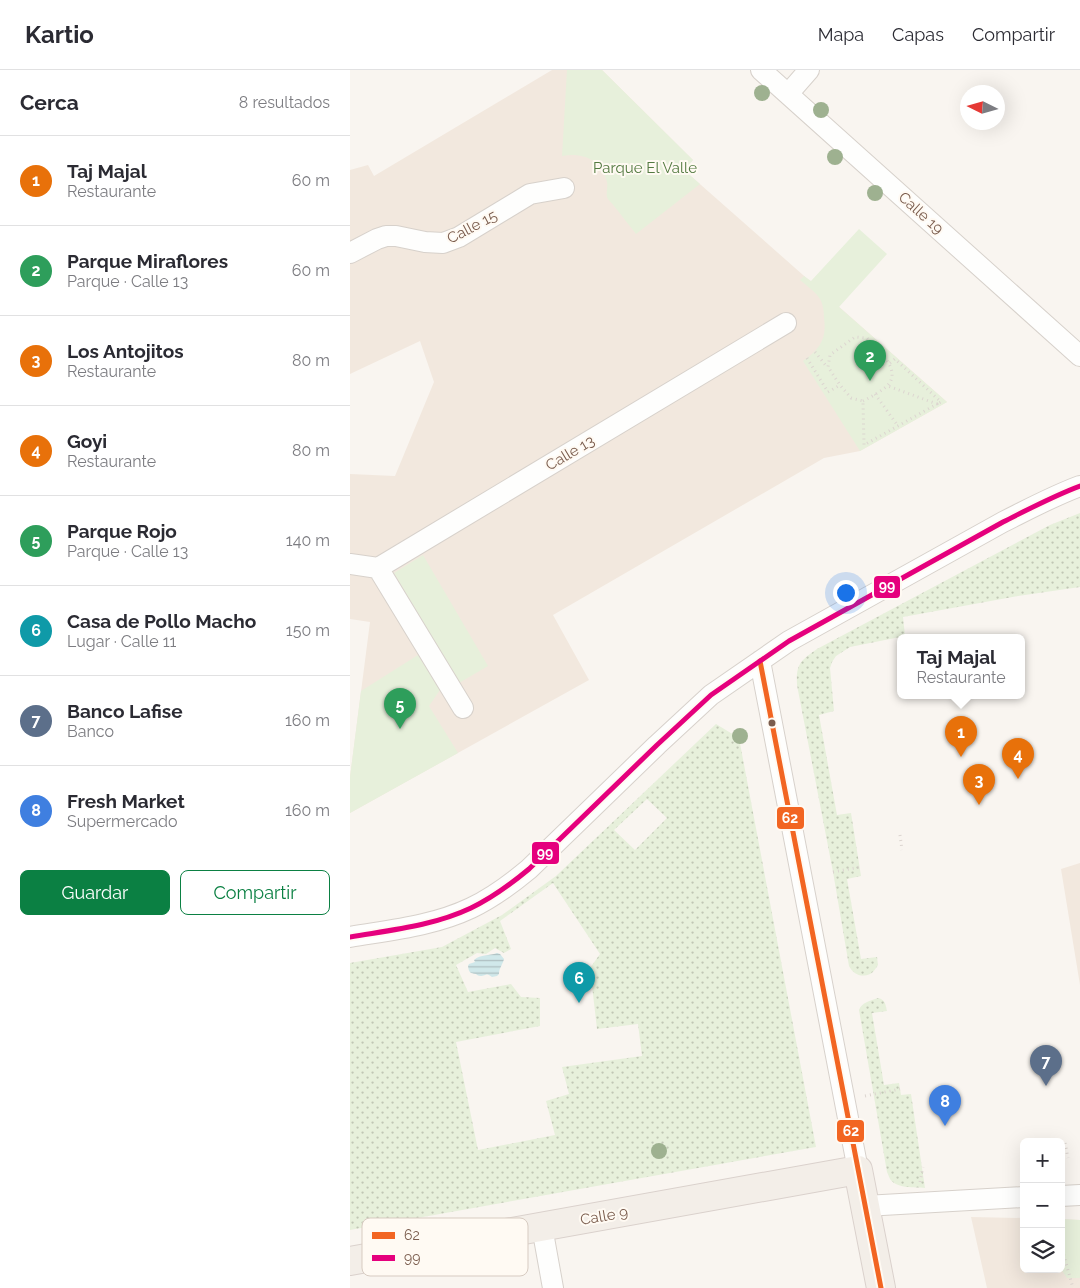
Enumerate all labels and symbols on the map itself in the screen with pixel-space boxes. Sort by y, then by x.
north arrow [960,85,1005,130]
park label: Parque El Valle [593,159,697,177]
street label: Calle 19 [895,188,947,238]
street label: Calle 15 [444,206,500,248]
pin: 2 [854,340,886,381]
street label: Calle 13 [542,431,598,475]
line badge: 99 [873,575,901,599]
text: 99 [879,578,895,594]
your location [833,580,859,606]
pin: 5 [384,688,416,729]
pin: 1 [945,716,977,757]
unlabelled marker [767,718,777,728]
pin: 4 [1002,738,1034,779]
pin: 3 [963,764,995,805]
line badge: 62 [776,806,805,830]
text: 62 [782,810,798,826]
line badge: 99 [531,841,560,865]
text: 99 [537,845,553,861]
pin: 6 [563,962,595,1003]
pin: 7 [1030,1045,1062,1086]
pin: 8 [929,1085,961,1126]
line badge: 62 [836,1119,865,1143]
text: 62 [843,1123,859,1139]
street label: Calle 9 [579,1203,629,1229]
legend [362,1218,528,1276]
text: 62 [404,1227,420,1243]
text: 99 [404,1250,420,1266]

